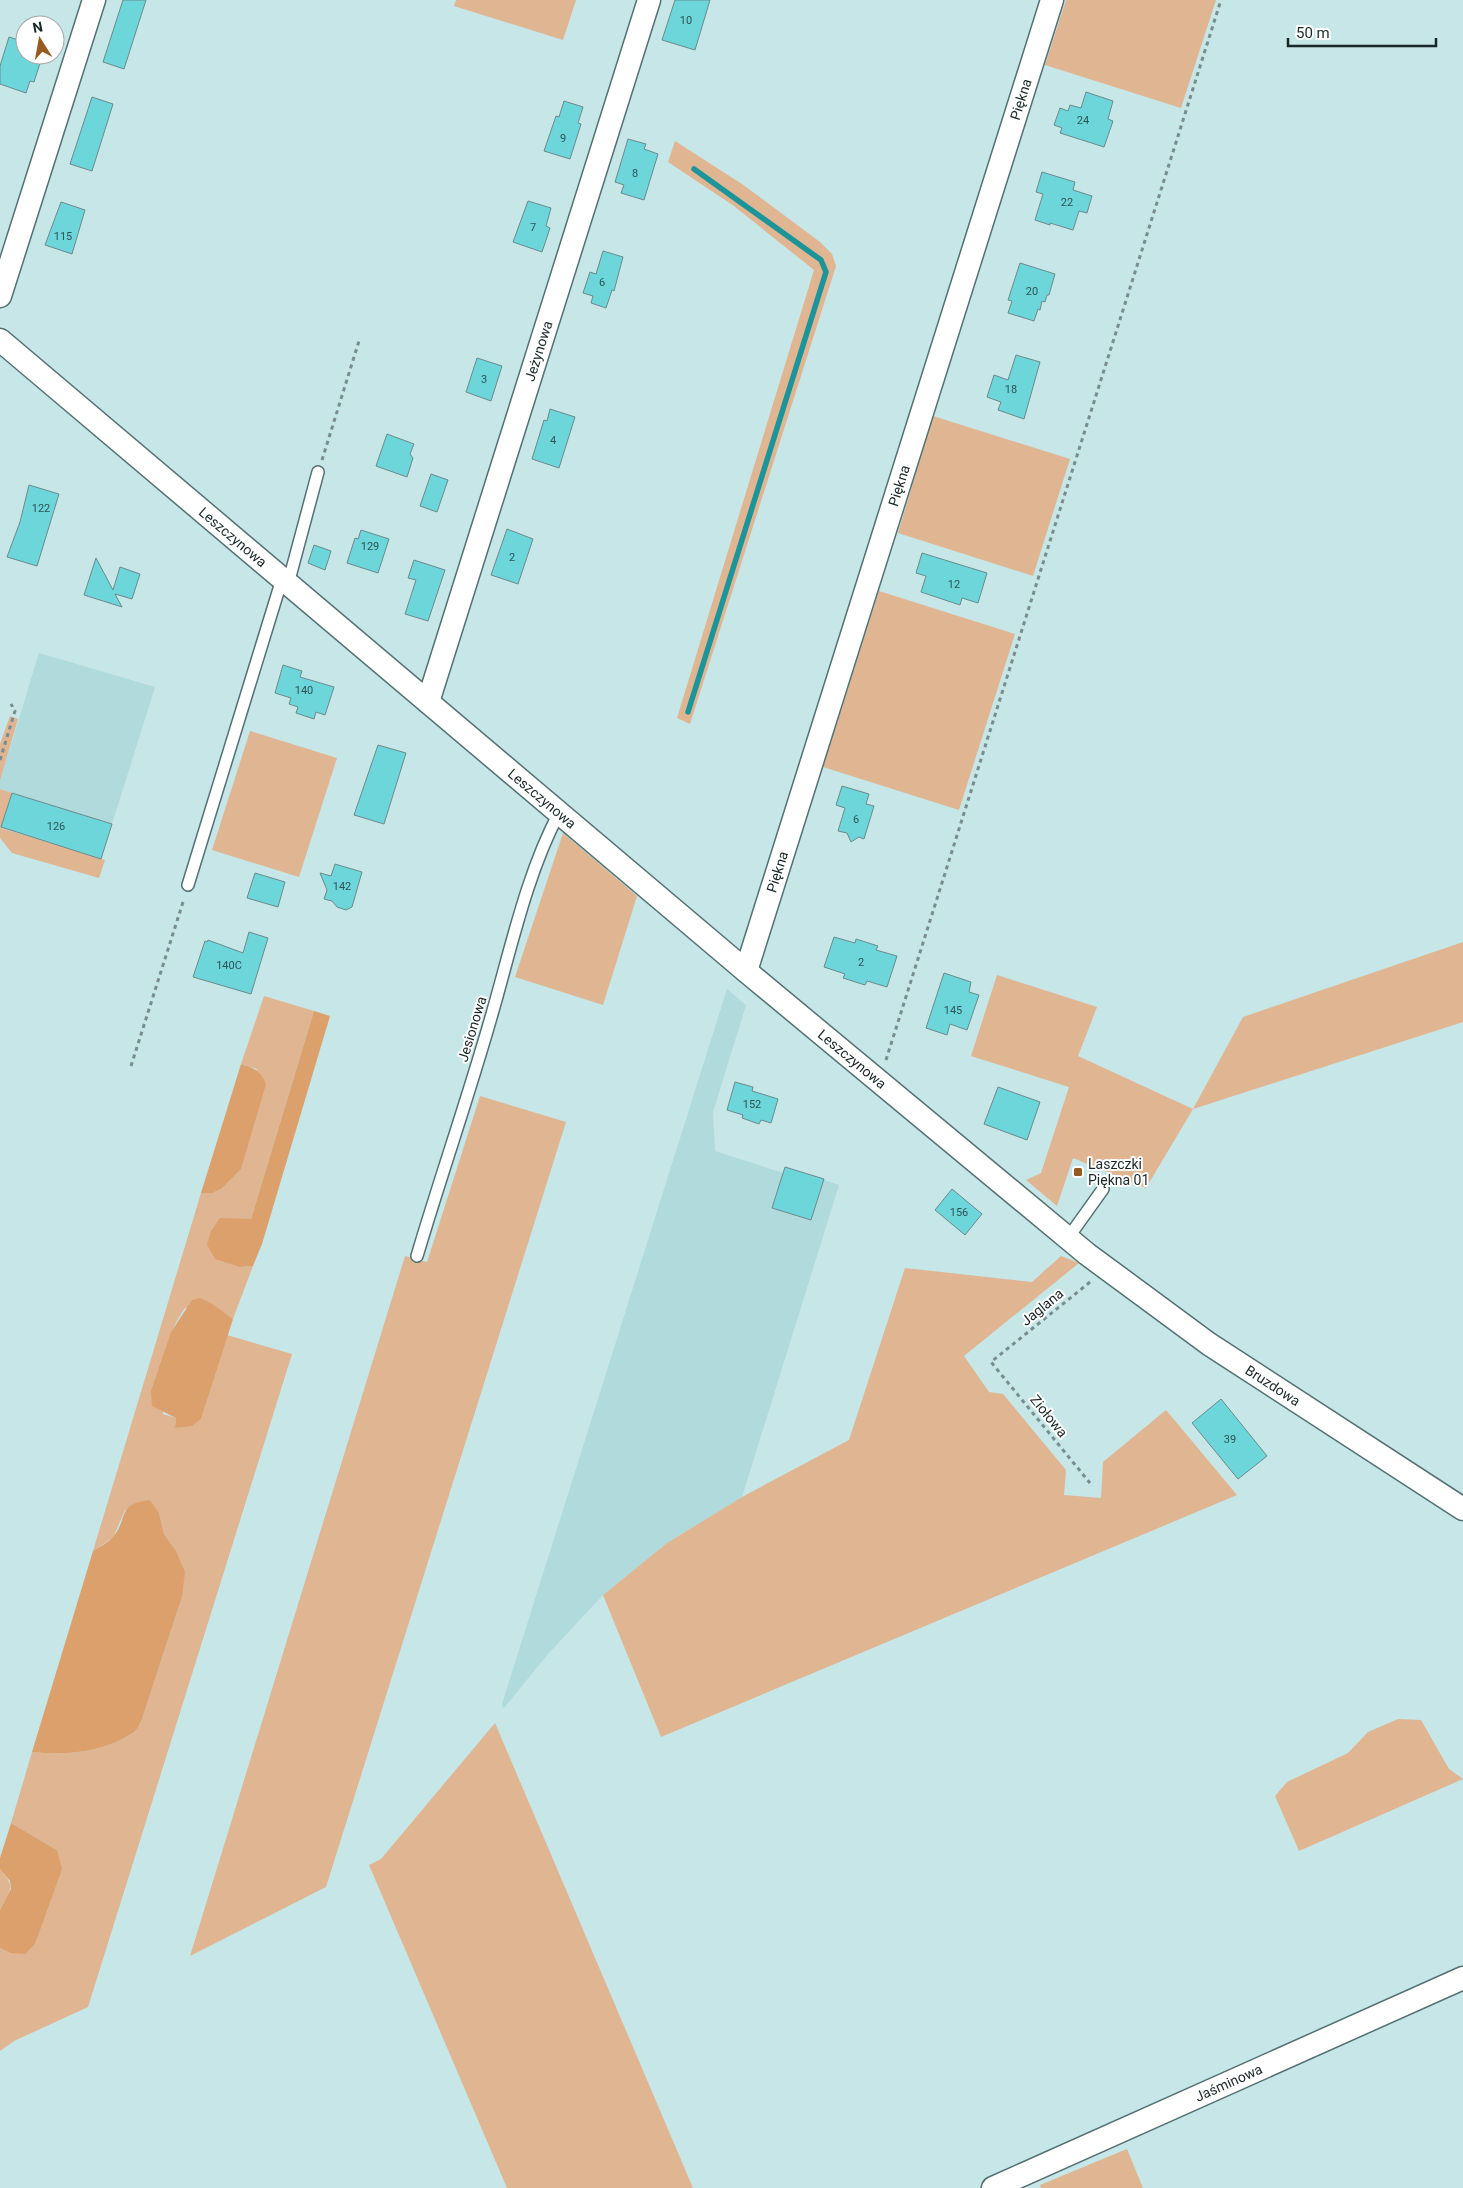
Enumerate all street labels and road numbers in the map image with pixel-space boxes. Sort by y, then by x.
street label: Piękna [1007,77,1035,122]
street label: Jeżynowa [521,319,556,383]
street label: Piękna [885,463,913,508]
street label: Leszczynowa [196,504,270,570]
street label: Leszczynowa [505,765,579,832]
street label: Piękna [763,849,791,894]
street label: Jesionowa [454,994,490,1064]
street label: Leszczynowa [815,1026,890,1092]
street label: Jaglana [1018,1285,1066,1329]
street label: Bruzdowa [1242,1362,1303,1409]
street label: Ziołowa [1027,1392,1071,1440]
street label: Jaśminowa [1192,2061,1265,2105]

